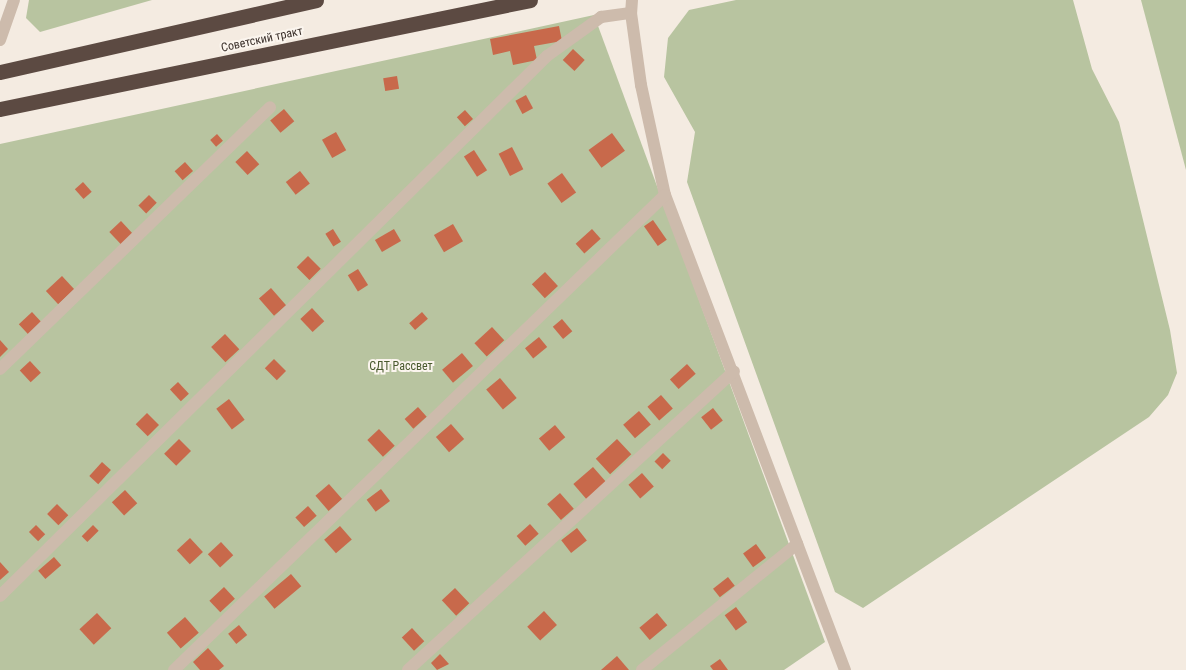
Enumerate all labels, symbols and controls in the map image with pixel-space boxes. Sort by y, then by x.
street label: Советский тракт [220,24,304,56]
park label: СДТ Рассвет [369,360,433,374]

